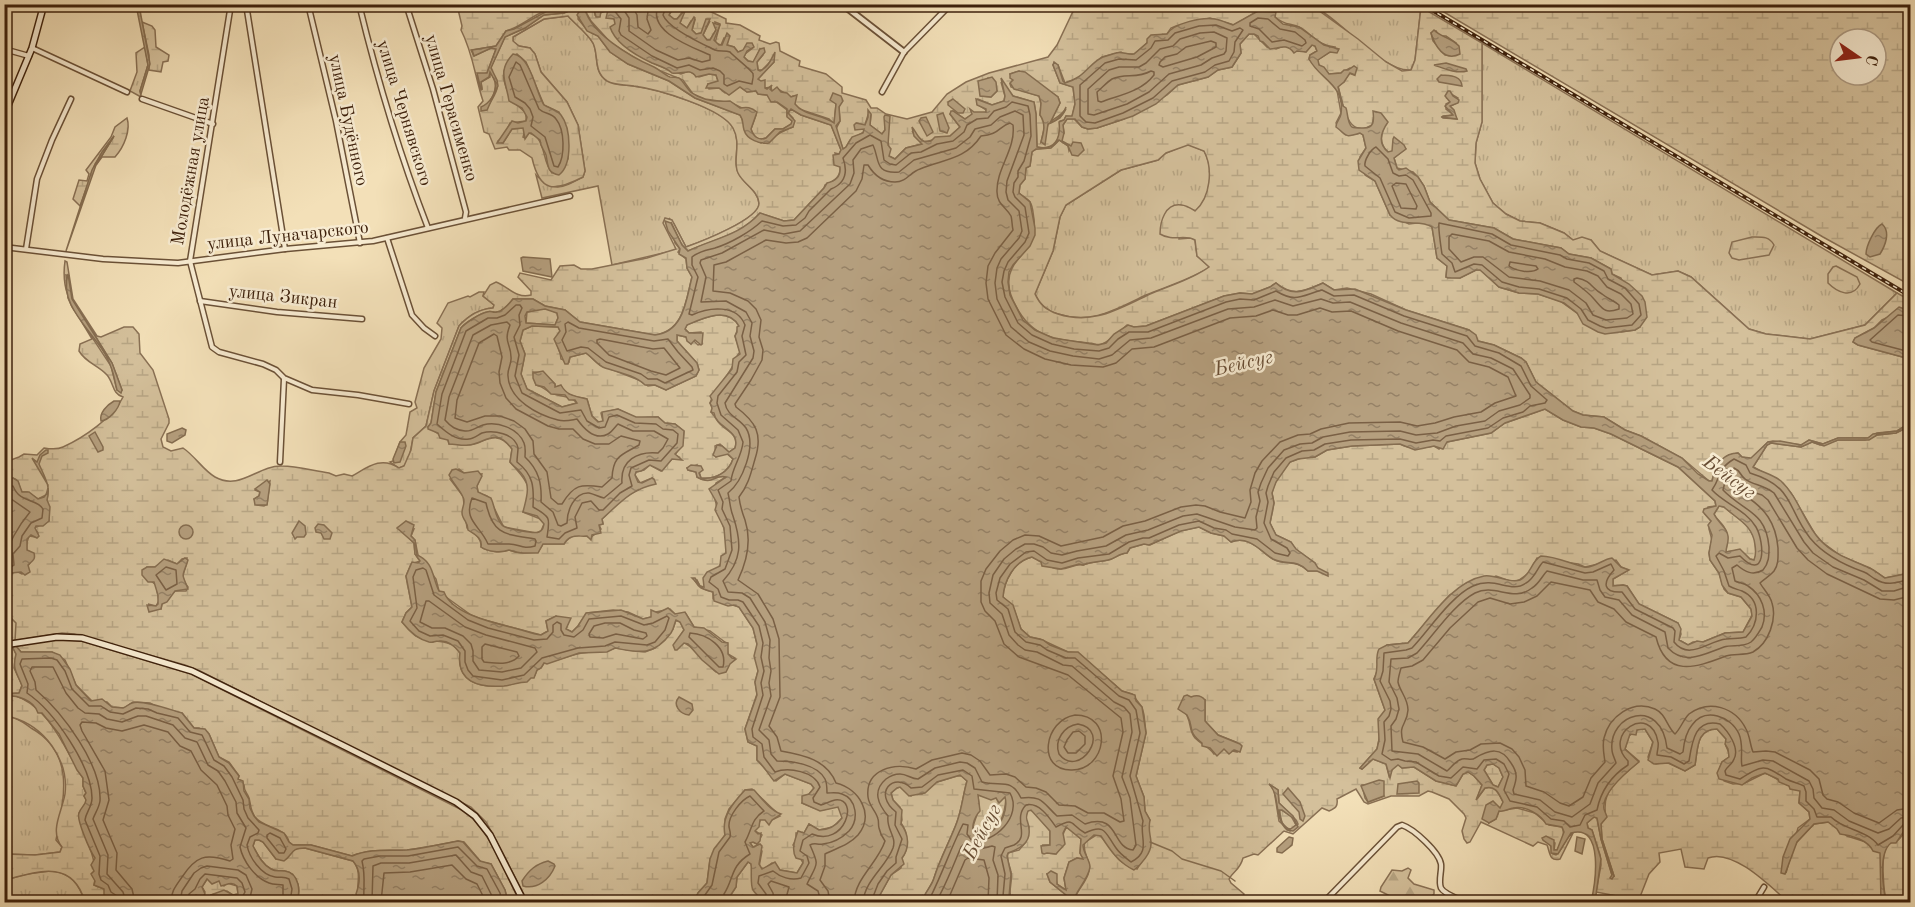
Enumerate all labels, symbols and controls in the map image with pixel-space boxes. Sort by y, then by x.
north arrow [1828,27,1888,87]
street label: улица Герасименко [421,32,481,184]
street label: улица Чернявского [373,38,435,188]
street label: улица Будённого [325,53,371,188]
text: С [1862,53,1880,67]
street label: Молодёжная улица [169,95,213,247]
street label: улица Луначарского [206,219,370,253]
street label: улица Зикран [228,282,338,312]
water label: Бейсуг [1212,348,1275,381]
water label: Бейсуг [1698,452,1759,504]
water label: Бейсуг [960,801,1006,864]

